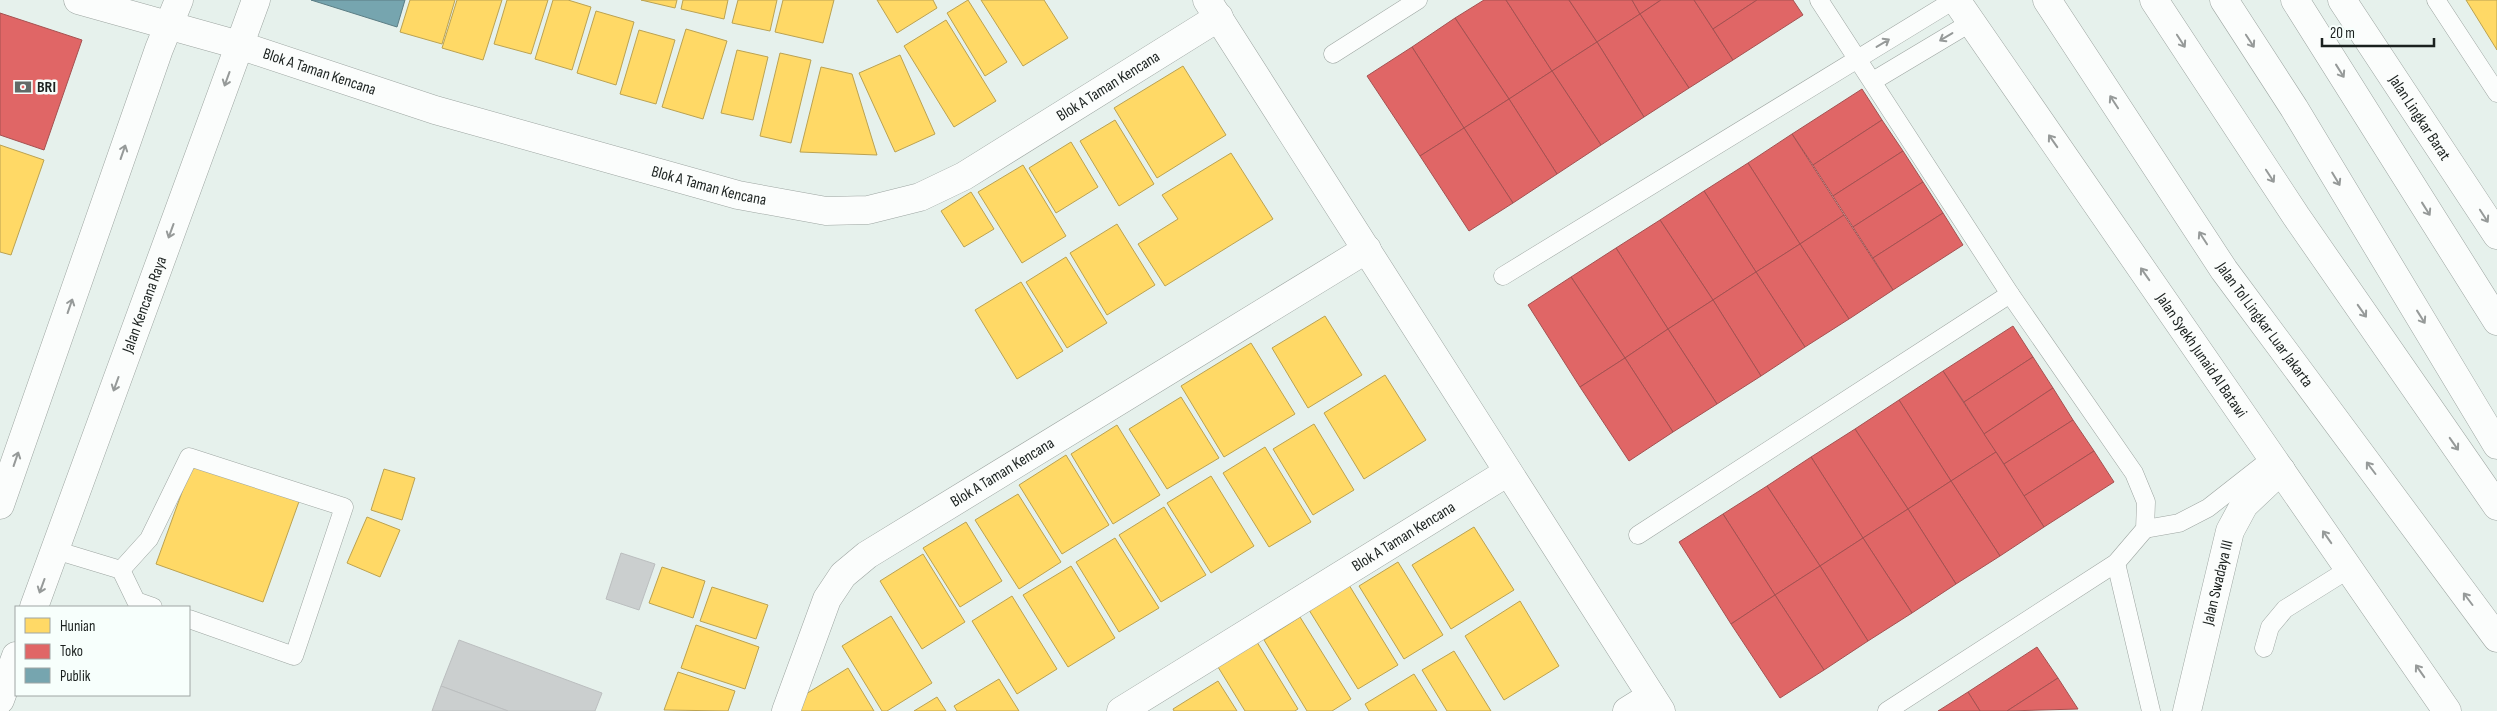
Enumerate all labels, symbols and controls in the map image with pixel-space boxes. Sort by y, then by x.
scale bar [2322,15,2434,47]
text: 20 m [2330,24,2355,43]
one-way arrow [1940,32,1954,42]
one-way arrow [2176,33,2186,47]
one-way arrow [2245,34,2255,48]
one-way arrow [1875,38,1889,48]
street label: Blok A Taman Kencana [261,44,379,99]
street label: Blok A Taman Kencana [1053,47,1163,125]
one-way arrow [2334,64,2345,78]
one-way arrow [222,70,231,86]
street label: Jalan Lingkar Barat [2384,71,2455,164]
bank icon: BRI [13,77,33,97]
place label: BRI [37,78,56,97]
one-way arrow [2109,96,2119,110]
one-way arrow [2048,134,2058,148]
one-way arrow [119,145,128,160]
street label: Blok A Taman Kencana [649,162,768,209]
one-way arrow [2265,169,2275,183]
one-way arrow [2332,171,2342,185]
one-way arrow [2422,201,2432,215]
one-way arrow [2479,209,2489,223]
one-way arrow [166,223,175,239]
one-way arrow [2198,231,2208,245]
street label: Jalan Kencana Raya [118,254,171,356]
street label: Jalan Tol Lingkar Luar Jakarta [2212,258,2317,391]
one-way arrow [2140,267,2150,281]
street label: Jalan Syekh Junaid Al Batawi [2151,289,2251,421]
one-way arrow [66,298,75,314]
one-way arrow [2357,303,2367,317]
one-way arrow [2416,310,2426,324]
one-way arrow [111,376,120,391]
street label: Blok A Taman Kencana [947,433,1058,511]
one-way arrow [2449,437,2459,451]
one-way arrow [12,452,21,467]
one-way arrow [2366,461,2376,475]
street label: Blok A Taman Kencana [1348,497,1459,576]
one-way arrow [2322,530,2332,544]
street label: Jalan Swadaya III [2198,538,2237,628]
one-way arrow [37,578,46,593]
one-way arrow [2463,592,2473,606]
legend [15,606,190,696]
text: Hunian [60,617,95,636]
text: Toko [60,642,83,661]
one-way arrow [2415,664,2425,678]
text: Publik [60,667,91,686]

